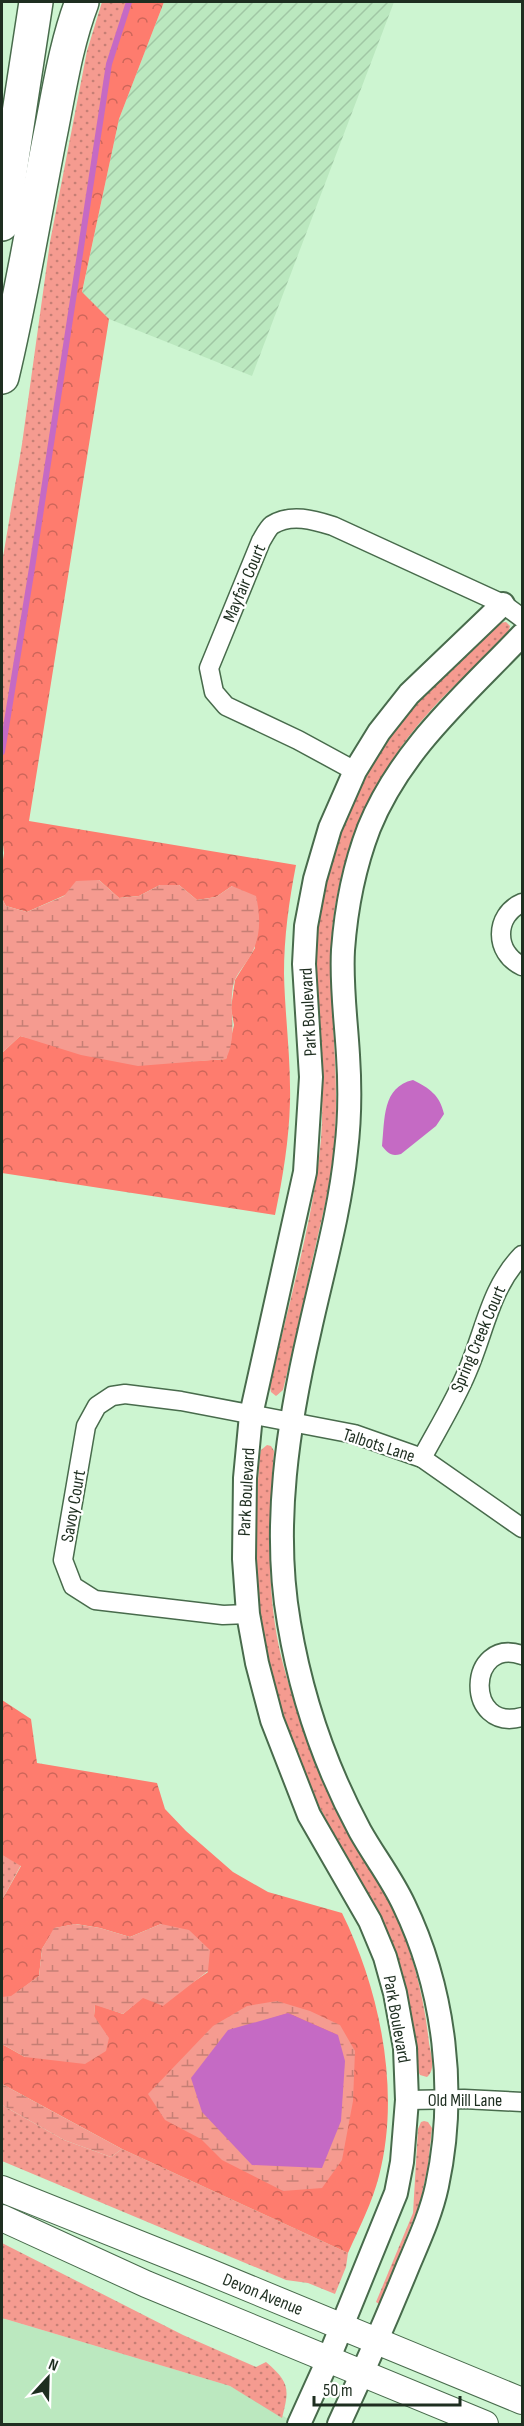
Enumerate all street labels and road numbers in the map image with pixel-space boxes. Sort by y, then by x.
street label: Mayfair Court [219,541,270,625]
street label: Park Boulevard [296,967,321,1057]
street label: Spring Creek Court [447,1282,511,1396]
street label: Talbots Lane [340,1424,418,1467]
street label: Park Boulevard [234,1447,259,1537]
street label: Savoy Court [57,1468,90,1544]
street label: Park Boulevard [378,1974,415,2065]
street label: Old Mill Lane [428,2090,502,2111]
street label: Devon Avenue [220,2269,306,2320]

